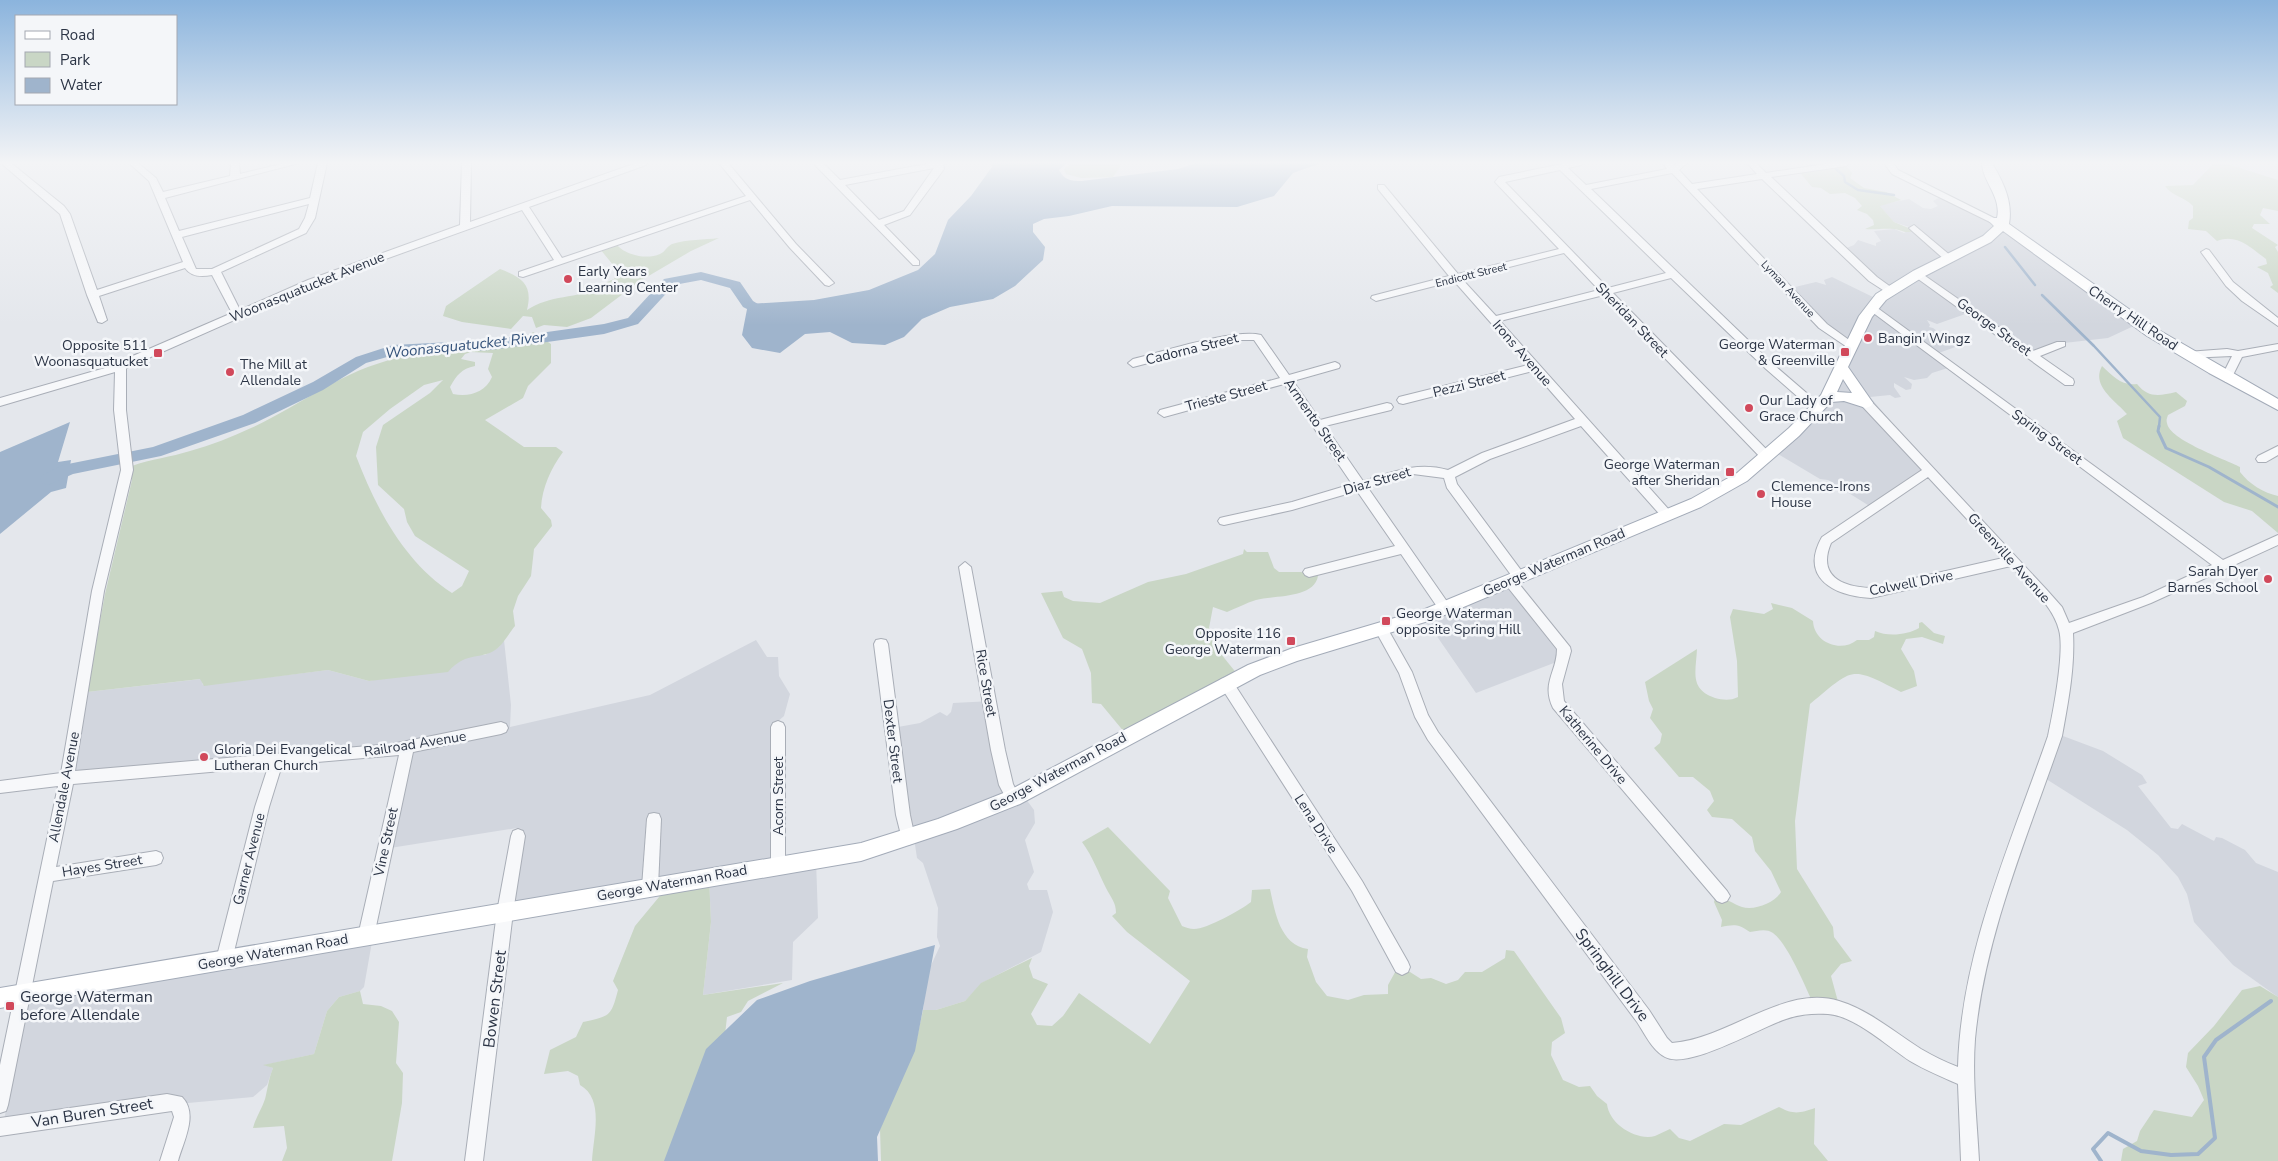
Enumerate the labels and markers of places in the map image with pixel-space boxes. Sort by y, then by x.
place label: Early Years Learning Center [578,262,678,297]
marker: Early Years Learning Center [562,273,574,285]
place label: Bangin' Wingz [1878,329,1971,348]
marker: Bangin' Wingz [1862,332,1874,344]
place label: George Waterman & Greenville [1719,335,1835,370]
place label: Opposite 511 Woonasquatucket [34,336,148,371]
marker: George Waterman & Greenville [1839,346,1851,358]
marker: Opposite 511 Woonasquatucket [152,347,164,359]
place label: The Mill at Allendale [240,355,307,390]
marker: The Mill at Allendale [224,366,236,378]
place label: Our Lady of Grace Church [1759,391,1844,426]
marker: Our Lady of Grace Church [1743,402,1755,414]
place label: George Waterman after Sheridan [1604,455,1720,490]
marker: George Waterman after Sheridan [1724,466,1736,478]
place label: Clemence-Irons House [1771,477,1870,512]
marker: Clemence-Irons House [1755,488,1767,500]
place label: Sarah Dyer Barnes School [2168,562,2259,597]
marker: Sarah Dyer Barnes School [2262,573,2274,585]
place label: George Waterman opposite Spring Hill [1396,604,1522,639]
marker: George Waterman opposite Spring Hill [1380,615,1392,627]
place label: Opposite 116 George Waterman [1165,624,1281,659]
marker: Opposite 116 George Waterman [1285,635,1297,647]
place label: Gloria Dei Evangelical Lutheran Church [214,740,352,775]
marker: Gloria Dei Evangelical Lutheran Church [198,751,210,763]
place label: George Waterman before Allendale [20,986,153,1026]
marker: George Waterman before Allendale [4,1000,16,1012]

